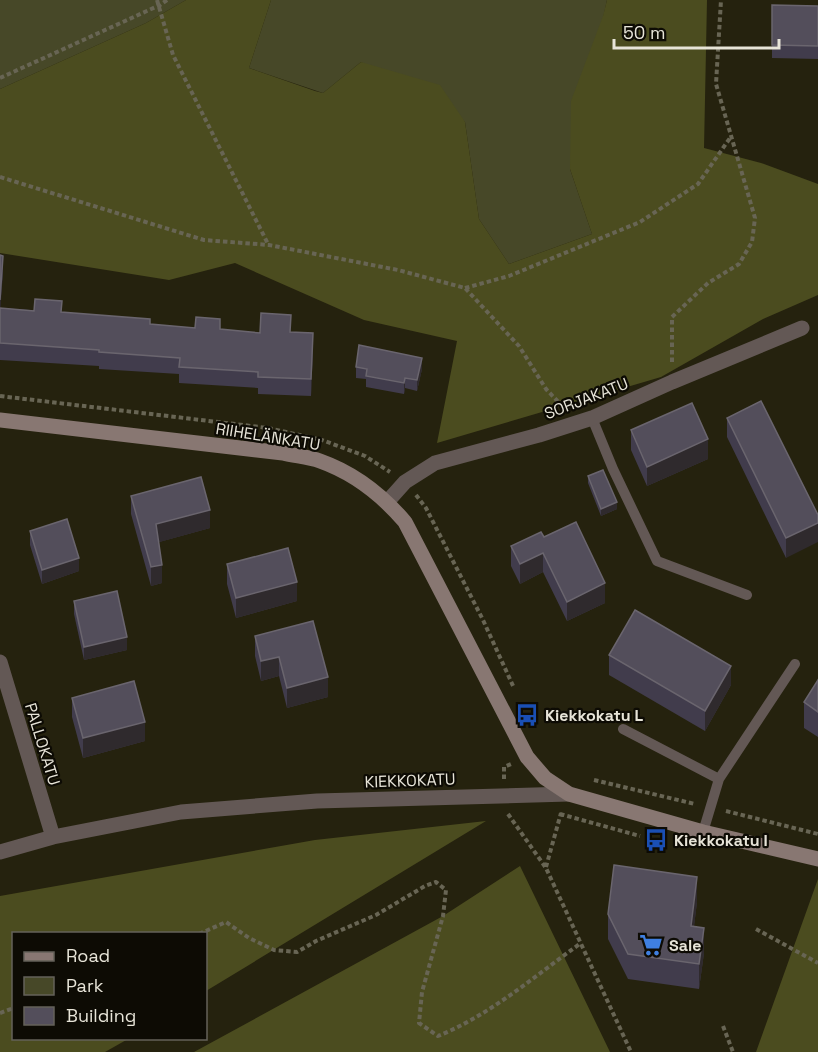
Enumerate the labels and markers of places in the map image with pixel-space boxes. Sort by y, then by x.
bus stop icon: Kiekkokatu L [514,702,540,728]
place label: Kiekkokatu L [545,705,644,726]
bus stop icon: Kiekkokatu I [643,827,669,853]
place label: Kiekkokatu I [674,830,768,851]
supermarket icon: Sale [638,932,664,958]
place label: Sale [669,935,701,956]

